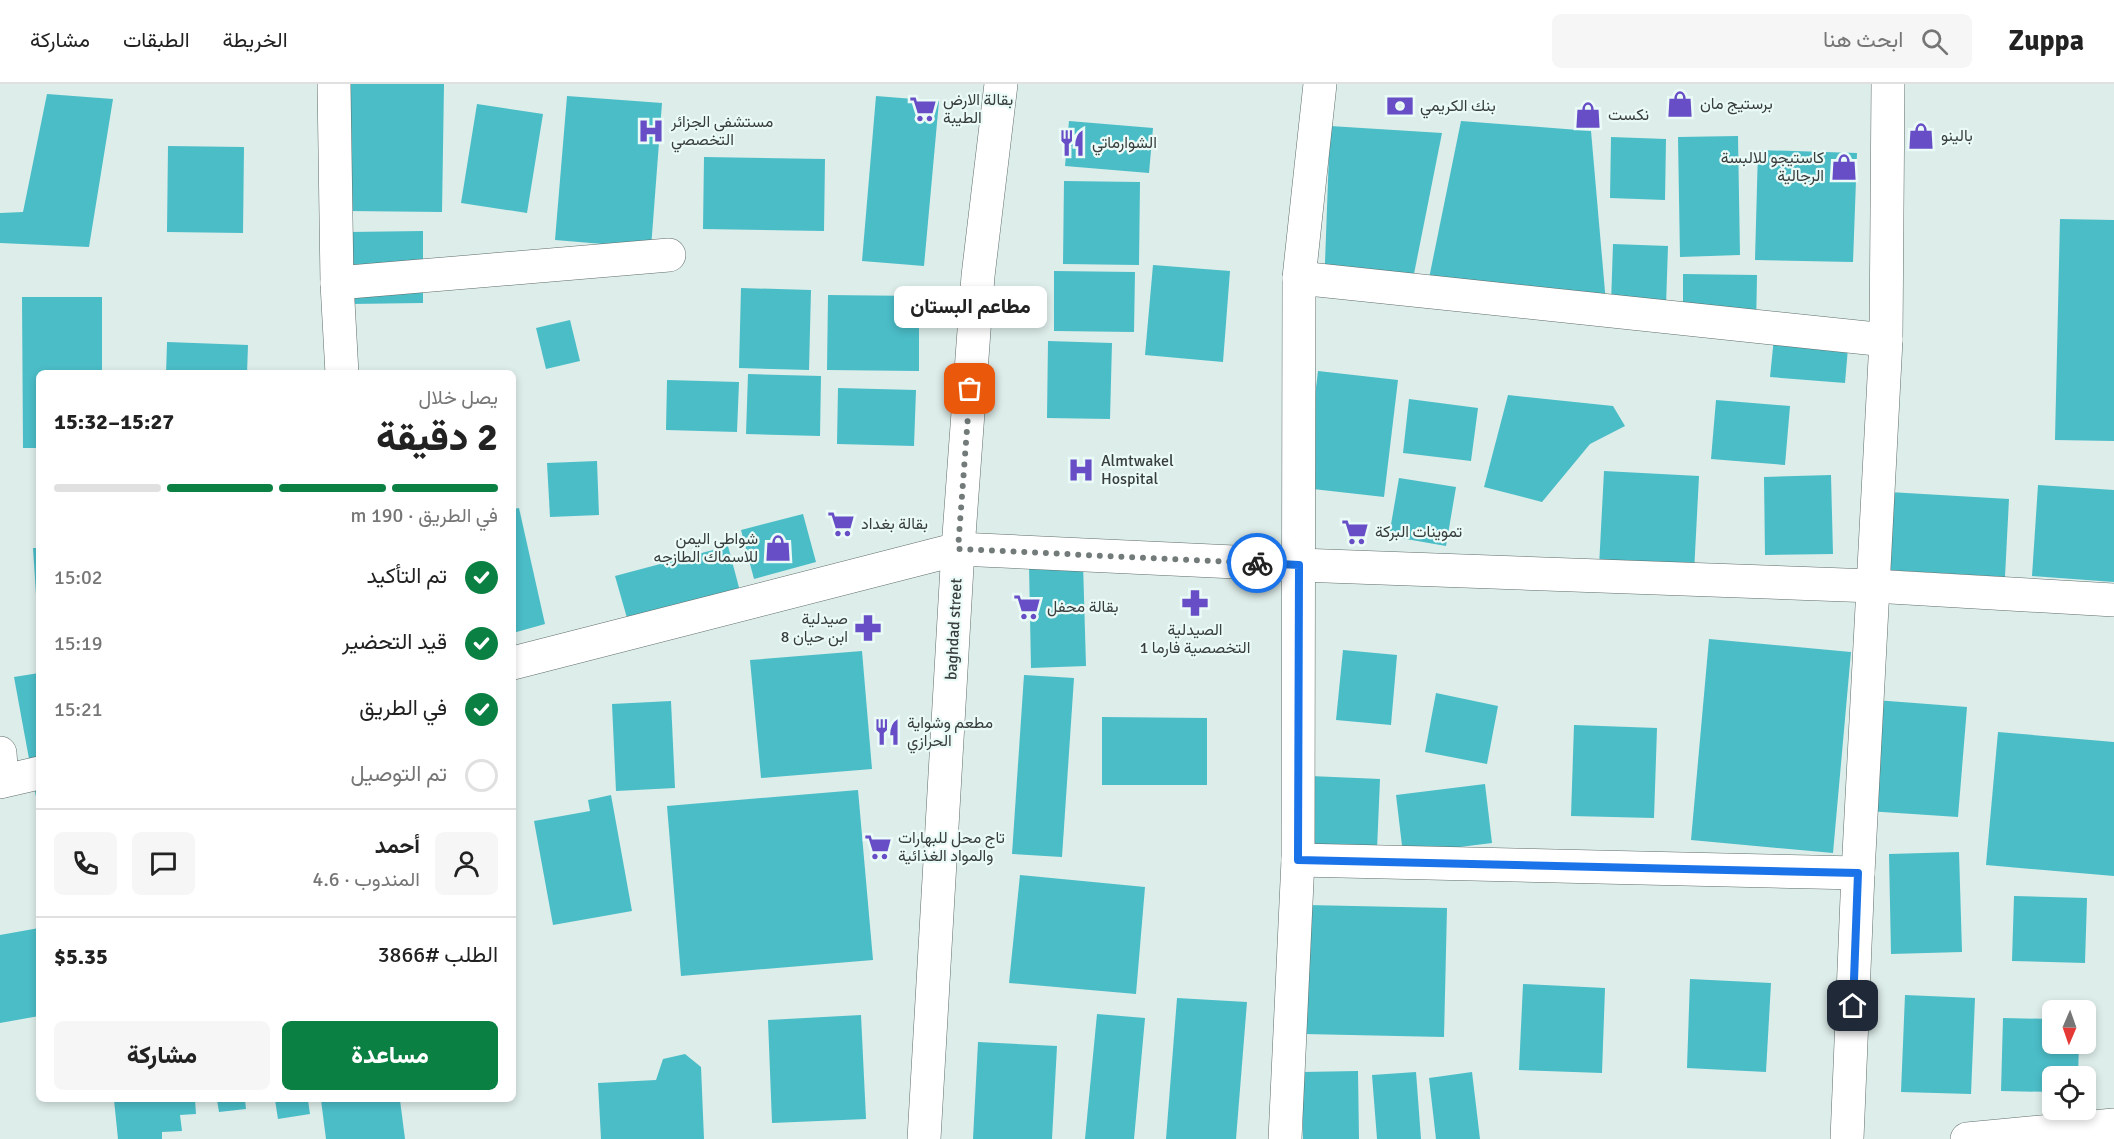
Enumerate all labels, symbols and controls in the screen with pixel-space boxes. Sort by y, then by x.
search box [1552,14,1972,68]
text: Zuppa [2008,24,2084,58]
icon: search [1918,25,1951,58]
text: ابحث هنا [1823,26,1903,53]
text: مشاركة [30,27,90,53]
text: الطبقات [123,27,190,53]
text: الخريطة [223,27,288,53]
shop icon: برستيج مان [1665,89,1695,119]
place label: بقالة الارض الطيبة [943,90,1013,128]
bank icon: بنك الكريمي [1385,91,1415,121]
supermarket icon: بقالة الارض الطيبة [908,94,938,124]
place label: برستيج مان [1700,94,1773,115]
place label: بنك الكريمي [1420,96,1496,119]
shop icon: نكست [1573,100,1603,130]
place label: نكست [1608,105,1649,125]
place label: مستشفى الجزائر التخصصي [670,112,773,153]
hospital icon: مستشفى الجزائر التخصصي [636,116,666,146]
shop icon: بالينو [1906,121,1936,151]
place label: بالينو [1941,126,1973,146]
restaurant icon: الشوارماتي [1057,128,1087,158]
place label: الشوارماتي [1092,133,1157,156]
place label: كاستيجو للالبسة الرجالية [1721,148,1824,186]
shop icon: كاستيجو للالبسة الرجالية [1829,152,1859,182]
callout: مطاعم البستان [894,287,1046,329]
text: مطاعم البستان [910,294,1031,319]
pin [944,363,995,414]
icon: bag [953,372,986,405]
text: يصل خلال [419,385,498,410]
text: 15:27–15:32 [54,408,174,435]
text: 2 دقيقة [376,413,498,461]
place label: Almtwakel Hospital [1101,451,1174,489]
hospital icon: Almtwakel Hospital [1066,455,1096,485]
text: في الطريق · 190 m [351,503,498,528]
supermarket icon: بقالة بغداد [826,509,856,539]
place label: بقالة بغداد [861,514,928,534]
supermarket icon: تموينات البركة [1340,517,1370,547]
place label: تموينات البركة [1375,522,1462,542]
place label: شواطى اليمن للاسماك الطازجه [654,529,758,567]
shop icon: شواطى اليمن للاسماك الطازجه [763,533,793,563]
courier [1227,533,1287,593]
icon: bike [1241,547,1274,580]
icon: check [465,561,498,594]
text: تم التأكيد [366,562,447,589]
text: 15:02 [54,565,103,590]
street label: baghdad street [941,577,967,680]
pharmacy icon: الصيدلية التخصصية فارما 1 [1180,588,1210,618]
supermarket icon: بقالة محفل [1012,592,1042,622]
place label: بقالة محفل [1047,597,1118,617]
place label: صيدلية ابن حيان 8 [781,609,848,647]
pharmacy icon: صيدلية ابن حيان 8 [853,613,883,643]
place label: الصيدلية التخصصية فارما 1 [1140,620,1250,658]
icon: check [465,627,498,660]
text: قيد التحضير [342,628,447,655]
text: 15:19 [54,631,103,656]
icon: check [465,693,498,726]
text: في الطريق [359,694,447,721]
text: 15:21 [54,697,103,722]
place label: مطعم وشواية الحرازي [907,713,993,754]
restaurant icon: مطعم وشواية الحرازي [872,717,902,747]
text: تم التوصيل [350,760,447,787]
place label: تاج محل للبهارات والمواد الغذائية [898,828,1005,866]
button: phone [54,832,117,895]
button: chat [132,832,195,895]
text: أحمد [375,832,420,859]
button: person [435,832,498,895]
supermarket icon: تاج محل للبهارات والمواد الغذائية [863,832,893,862]
text: المندوب · 4.6 [313,867,420,892]
text: الطلب #3866 [378,941,498,968]
text: $5.35 [54,943,108,970]
pin [1827,980,1878,1031]
icon: home [1836,989,1869,1022]
north arrow [2042,1000,2096,1054]
map controls [2042,1000,2096,1120]
button: مشاركة [54,1021,270,1090]
button: مساعدة [282,1021,498,1090]
button: locate [2042,1066,2096,1120]

